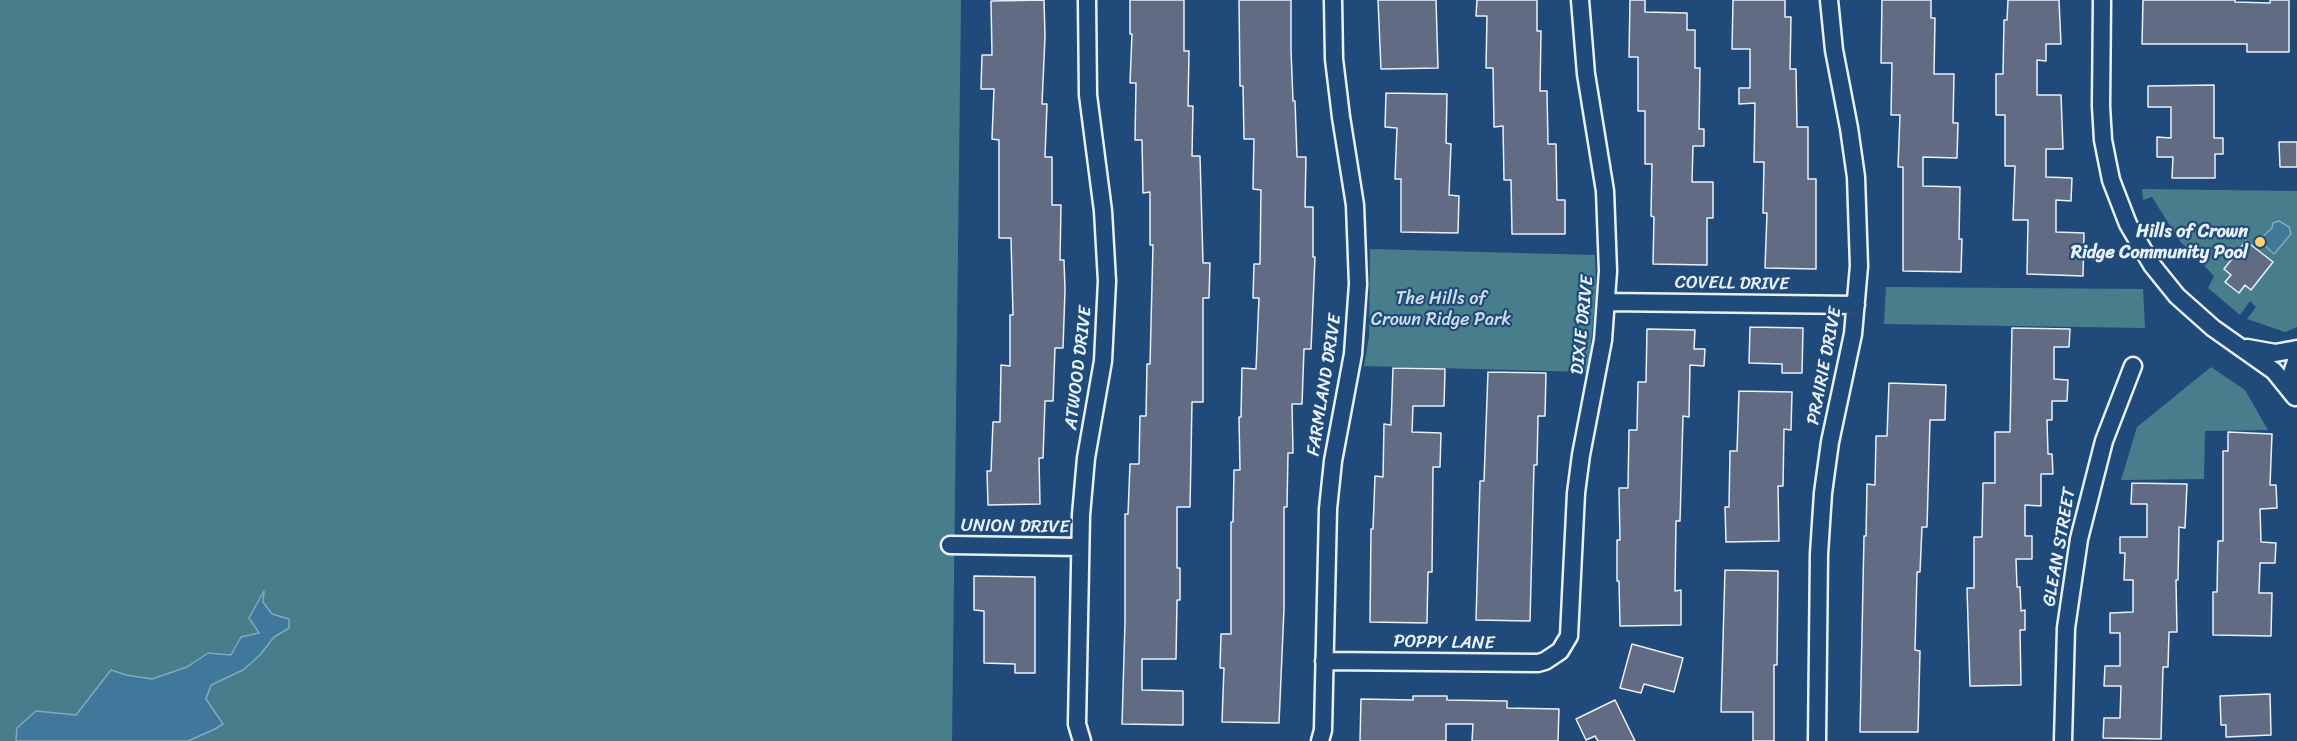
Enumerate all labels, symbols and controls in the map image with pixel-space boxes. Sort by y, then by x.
place label: Hills of Crown Ridge Community Pool [2071,221,2248,264]
marker: Hills of Crown Ridge Community Pool [2253,235,2267,249]
street label: COVELL DRIVE [1675,272,1789,296]
street label: DIXIE DRIVE [1567,274,1599,376]
park label: The Hills of Crown Ridge Park [1371,288,1511,330]
street label: ATWOOD DRIVE [1061,305,1097,431]
street label: PRAIRIE DRIVE [1803,305,1847,427]
street label: FARMLAND DRIVE [1303,313,1347,457]
street label: GLEAN STREET [2039,486,2081,608]
street label: UNION DRIVE [961,515,1069,539]
street label: POPPY LANE [1393,631,1495,655]

